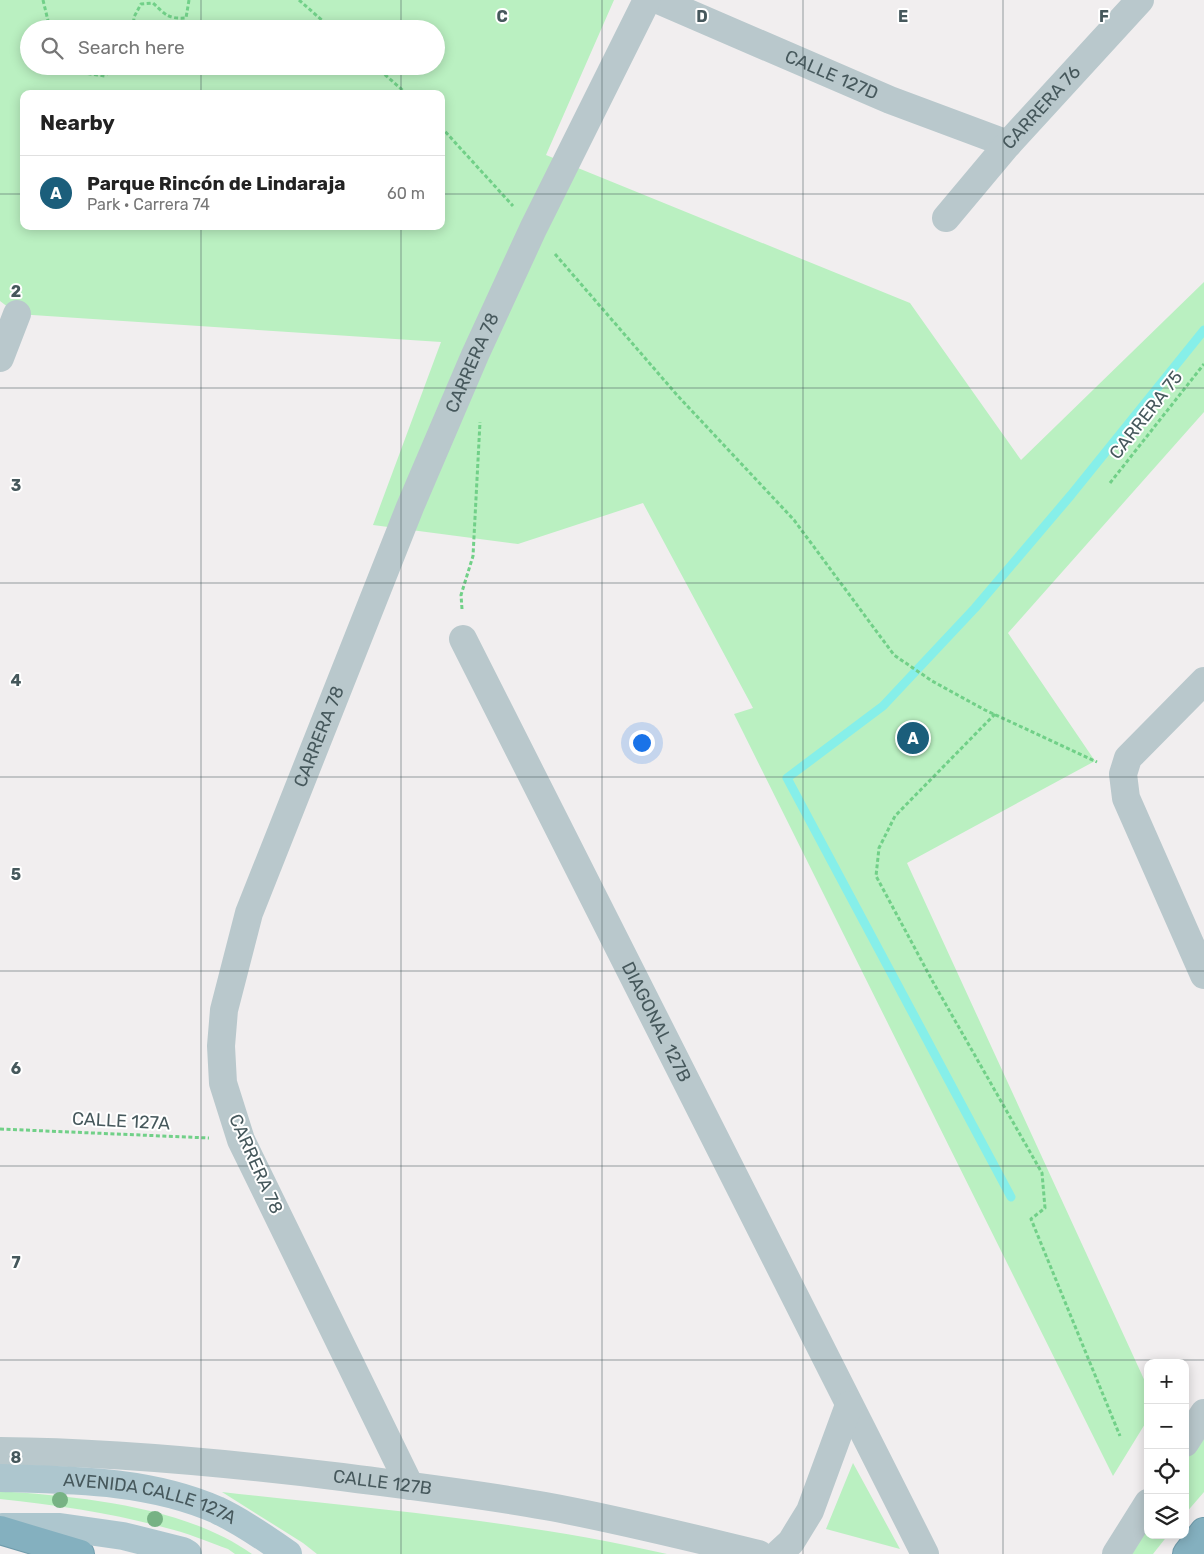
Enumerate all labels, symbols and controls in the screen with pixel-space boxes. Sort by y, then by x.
text: C [496,7,508,26]
text: D [696,7,708,26]
text: E [898,7,908,26]
text: F [1099,7,1109,26]
search box [20,20,445,75]
icon: search [38,34,66,62]
text: Search here [78,36,185,59]
street label: CALLE 127D [782,45,882,105]
street label: CARRERA 76 [998,61,1085,154]
text: Nearby [40,110,115,135]
text: Parque Rincón de Lindaraja [87,172,346,195]
text: A [50,184,62,203]
text: 60 m [387,184,425,203]
text: Park · Carrera 74 [87,195,210,214]
text: 2 [11,282,21,301]
street label: CARRERA 78 [441,309,504,416]
street label: CARRERA 75 [1105,366,1187,464]
text: 3 [11,476,21,495]
text: 4 [11,671,22,690]
street label: CARRERA 78 [289,683,349,790]
pin: A [897,719,929,757]
your location [629,730,655,756]
text: 5 [11,865,21,884]
street label: DIAGONAL 127B [617,958,696,1086]
text: 6 [11,1059,21,1078]
street label: CALLE 127A [71,1107,171,1135]
street label: CARRERA 78 [224,1111,288,1217]
text: 7 [11,1253,21,1272]
map controls [1144,1359,1189,1539]
button: + [1144,1359,1189,1404]
button: − [1144,1404,1189,1449]
text: 8 [11,1448,22,1467]
button: locate [1144,1449,1189,1494]
street label: CALLE 127B [332,1465,433,1500]
street label: AVENIDA CALLE 127A [62,1469,240,1529]
button: layers [1144,1494,1189,1539]

